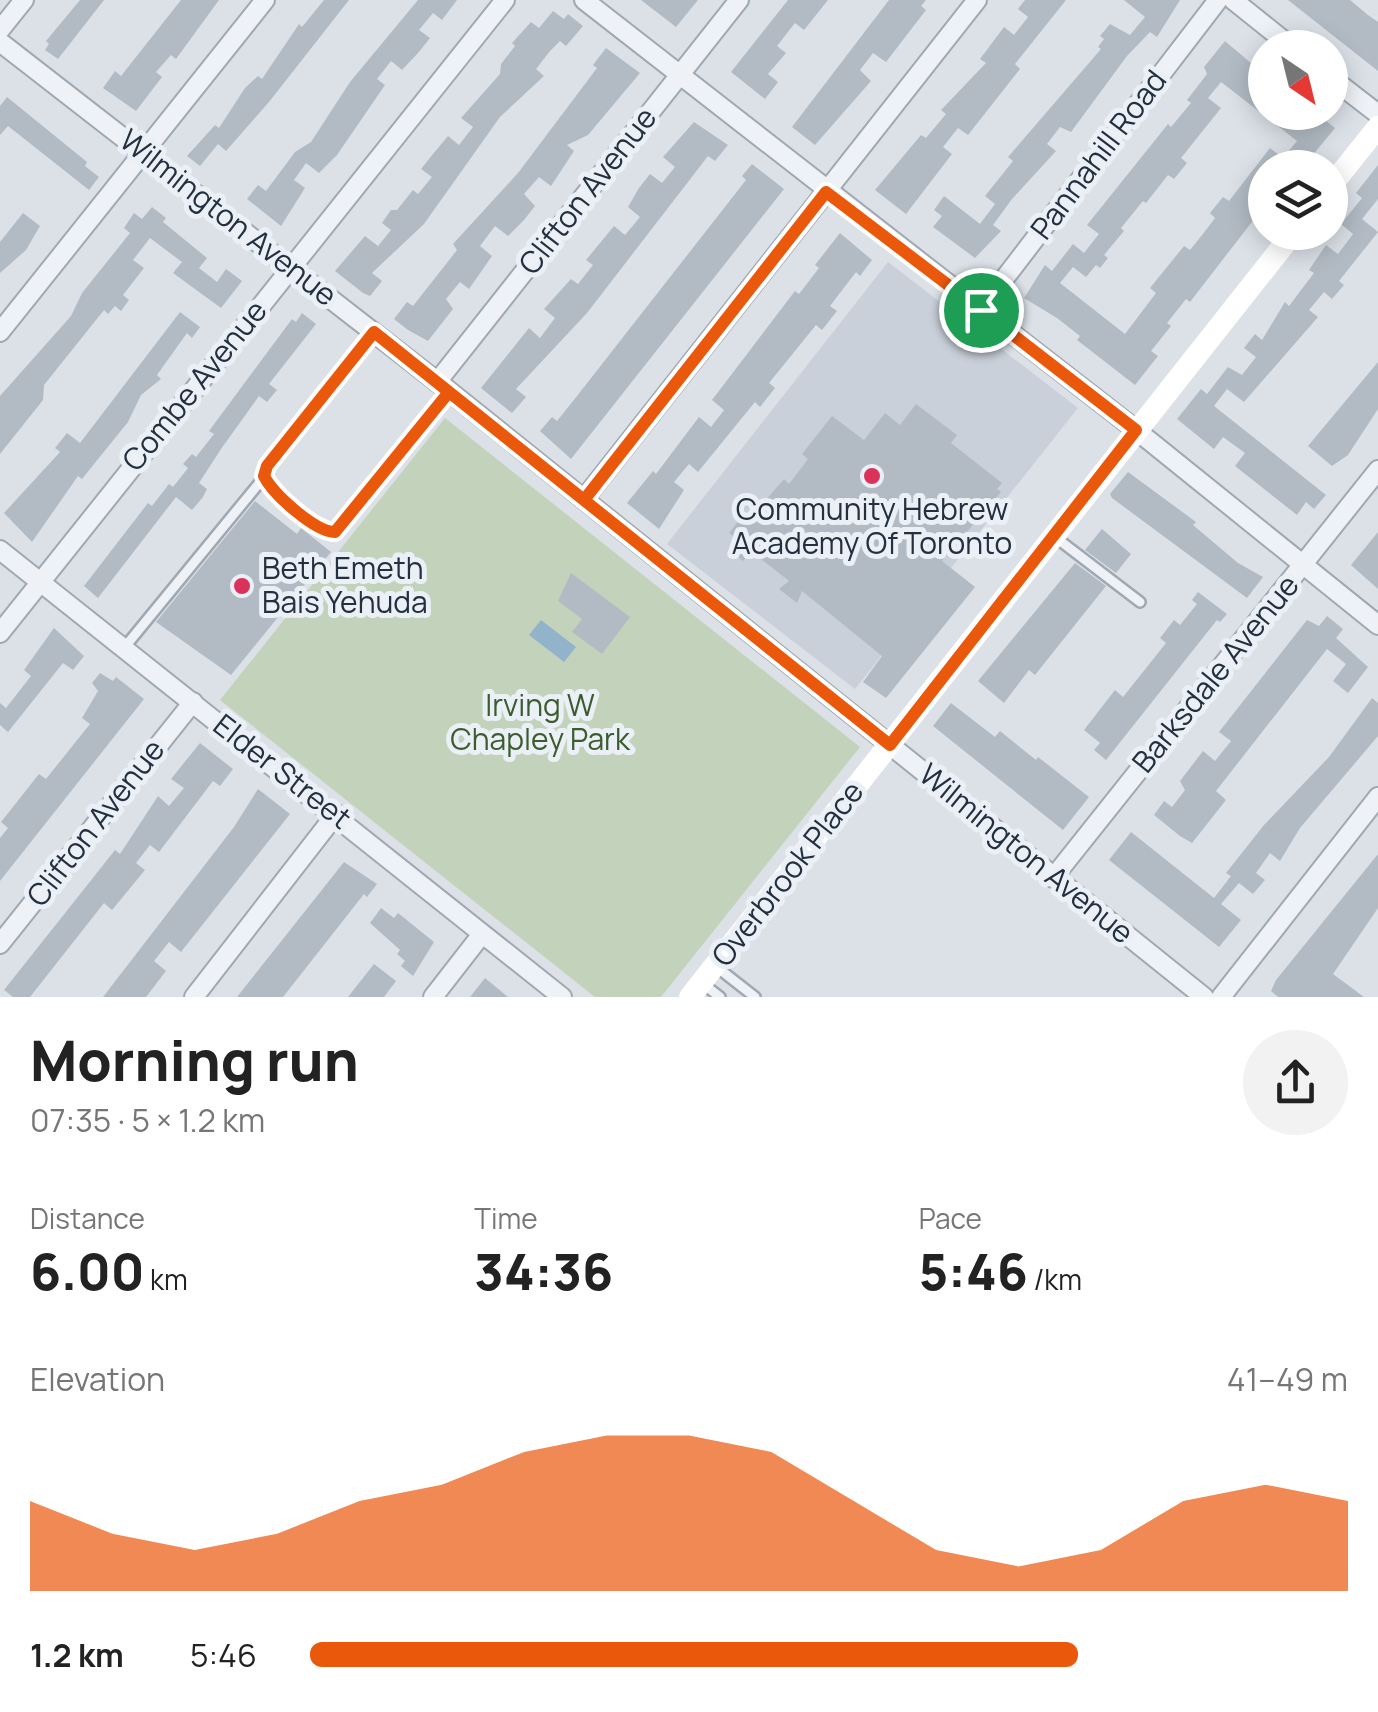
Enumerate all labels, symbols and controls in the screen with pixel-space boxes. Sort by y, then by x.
north arrow [1248,30,1348,130]
map controls [1248,30,1348,250]
street label: Pannahill Road [1021,61,1175,247]
street label: Clifton Avenue [509,98,665,282]
street label: Wilmington Avenue [112,119,346,315]
button: layers [1248,150,1348,250]
pin [939,268,1024,353]
icon: arrive [954,283,1009,338]
street label: Combe Avenue [112,291,275,479]
marker: Community Hebrew Academy Of Toronto [861,465,883,487]
place label: Community Hebrew Academy Of Toronto [732,488,1012,563]
place label: Beth Emeth Bais Yehuda [262,547,428,622]
street label: Barksdale Avenue [1122,565,1308,781]
marker: Beth Emeth Bais Yehuda [231,575,253,597]
park label: Irving W Chapley Park [450,684,631,759]
street label: Elder Street [206,704,360,838]
street label: Clifton Avenue [17,730,173,914]
street label: Wilmington Avenue [911,753,1143,952]
street label: Overbrook Place [701,772,872,974]
text: Morning run [30,1022,359,1098]
button: share [1243,1030,1348,1135]
text: 07:35 · 5 × 1.2 km [30,1098,265,1142]
text: Distance [30,1199,145,1237]
text: Time [474,1199,538,1237]
text: Pace [919,1199,982,1237]
text: 6.00 [30,1237,145,1305]
text: 34:36 [474,1237,613,1305]
text: 5:46 [919,1237,1028,1305]
text: km [145,1260,188,1298]
text: /km [1028,1260,1082,1298]
text: Elevation [30,1357,165,1401]
text: 41–49 m [1227,1357,1348,1401]
text: 1.2 km [30,1633,124,1677]
text: 5:46 [190,1633,257,1677]

